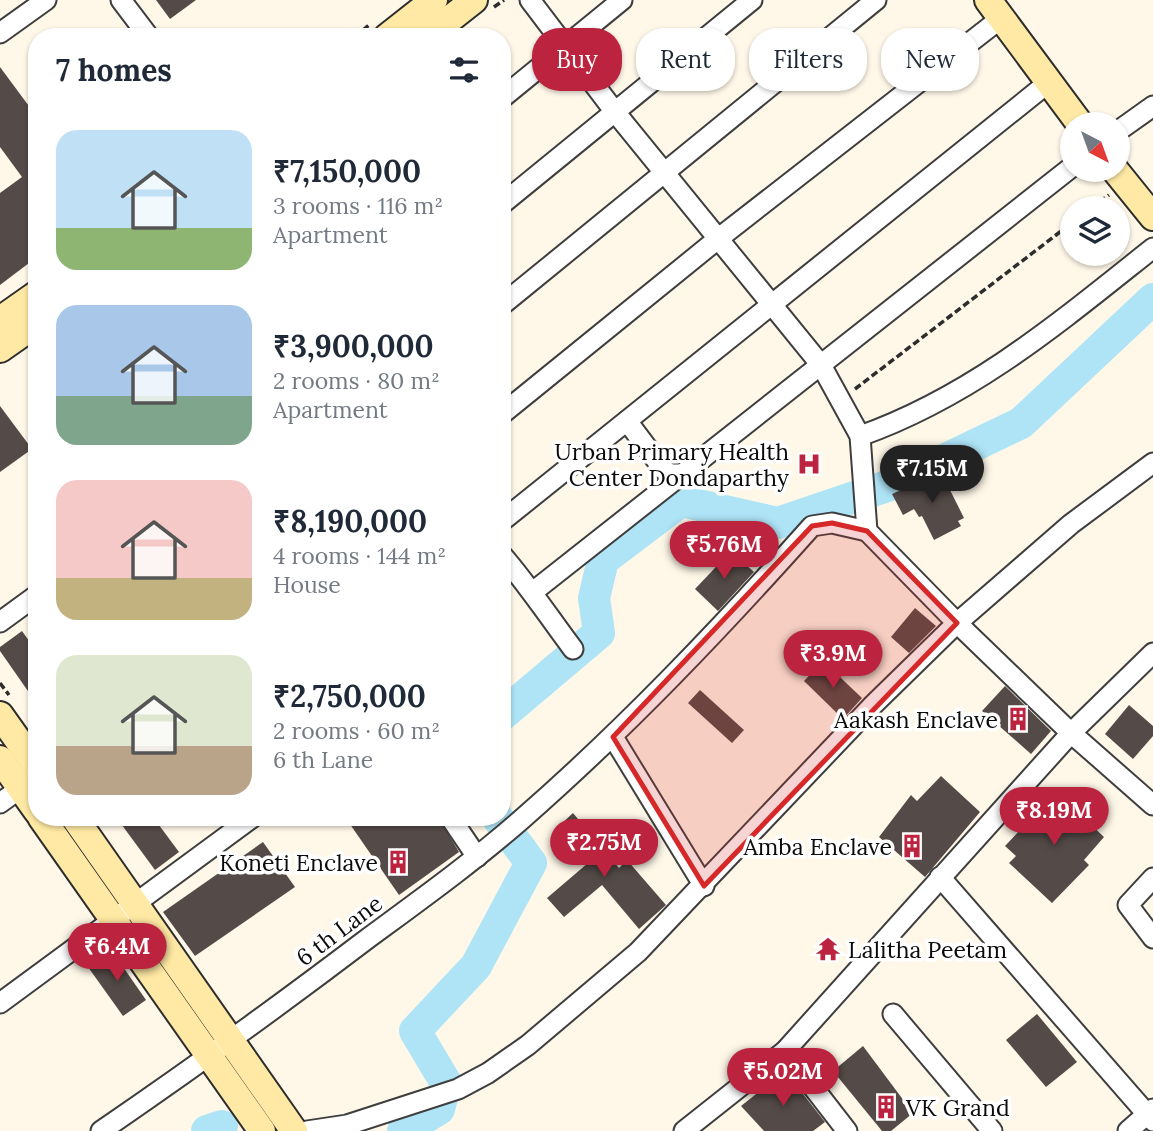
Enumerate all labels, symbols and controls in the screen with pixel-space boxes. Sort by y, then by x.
chip: Buy [532,28,622,91]
chip: Rent [636,28,735,91]
chip: Filters [749,28,867,91]
chip: New [881,28,979,91]
text: 7 homes [56,51,172,89]
icon: filters [445,51,483,89]
north arrow [1060,112,1130,182]
map controls [1060,112,1130,266]
text: ₹7,150,000 [273,152,421,190]
icon: home [112,158,196,242]
text: 3 rooms · 116 m² [273,191,443,220]
button: layers [1060,196,1130,266]
text: Apartment [273,220,388,249]
text: ₹3,900,000 [273,327,434,365]
icon: home [112,333,196,417]
text: 2 rooms · 80 m² [273,366,440,395]
text: Apartment [273,395,388,424]
place label: Urban Primary Health Center Dondaparthy [555,437,790,492]
pin: ₹7.15M [875,446,989,505]
hospital icon: Urban Primary Health Center Dondaparthy [795,450,823,478]
text: ₹7.15M [896,453,968,482]
text: ₹8,190,000 [273,502,427,540]
icon: home [112,508,196,592]
pin: ₹5.76M [667,522,781,581]
text: ₹5.76M [686,529,762,558]
text: 4 rooms · 144 m² [273,541,446,570]
text: House [273,570,341,599]
pin: ₹3.9M [784,630,882,690]
text: ₹3.9M [800,638,867,667]
text: ₹2,750,000 [273,677,426,715]
icon: home [112,683,196,767]
place label: Aakash Enclave [833,705,998,734]
building icon: Aakash Enclave [1004,705,1032,733]
text: 2 rooms · 60 m² [273,716,440,745]
text: 6 th Lane [273,745,373,774]
pin: ₹8.19M [997,788,1111,847]
text: ₹8.19M [1016,795,1092,824]
pin: ₹2.75M [547,820,661,879]
text: ₹2.75M [566,827,642,856]
place label: Amba Enclave [742,832,892,861]
building icon: Amba Enclave [898,832,926,860]
place label: Koneti Enclave [219,848,378,877]
building icon: Koneti Enclave [384,848,412,876]
street label: 6 th Lane [290,888,388,972]
pin: ₹6.4M [68,923,166,983]
text: ₹6.4M [84,931,150,960]
temple icon: Lalitha Peetam [814,935,842,963]
place label: Lalitha Peetam [848,935,1007,964]
pin: ₹5.02M [726,1048,840,1108]
text: ₹5.02M [743,1056,823,1085]
building icon: VK Grand [872,1093,900,1121]
place label: VK Grand [905,1093,1010,1122]

